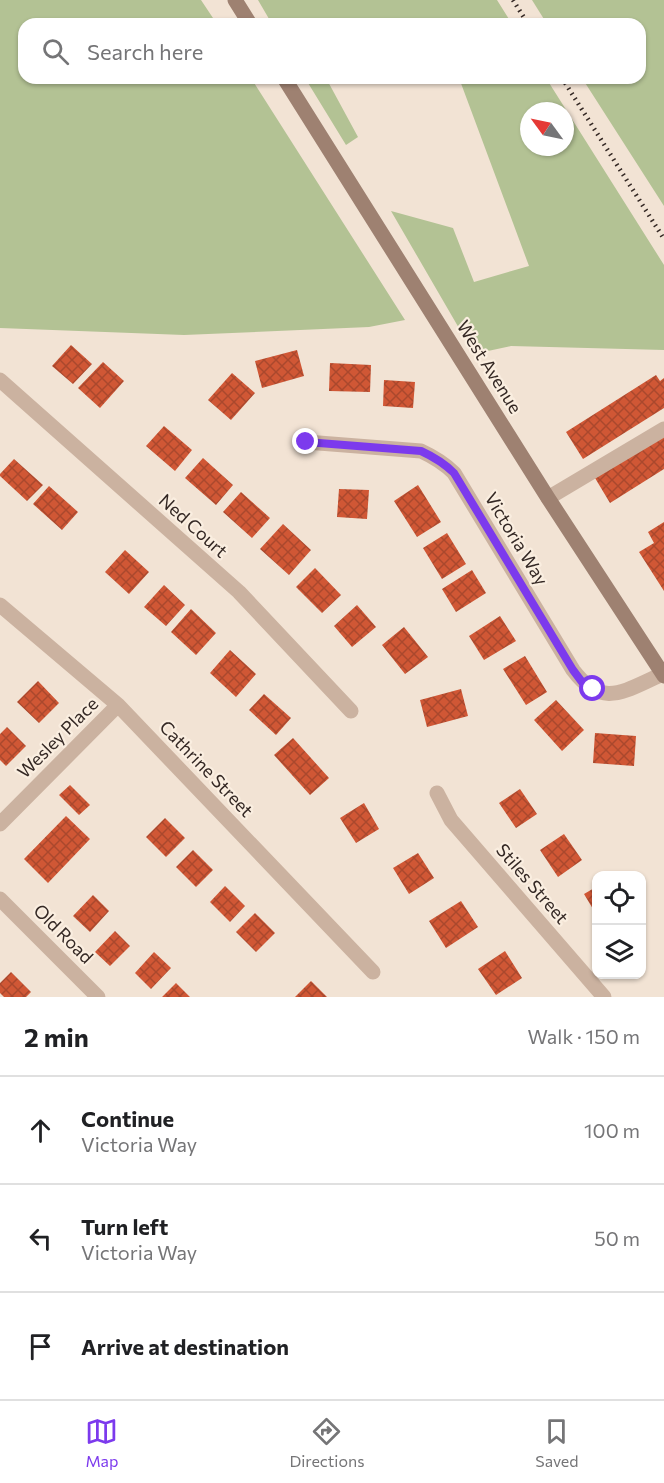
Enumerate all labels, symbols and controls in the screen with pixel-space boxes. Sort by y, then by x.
search box [18,18,646,84]
icon: search [39,35,72,68]
text: Search here [87,38,203,65]
north arrow [520,102,574,156]
street label: West Avenue [453,316,527,417]
route end [292,428,318,454]
street label: Victoria Way [481,488,553,589]
street label: Ned Court [155,489,232,562]
route start [579,675,605,701]
street label: Wesley Place [12,692,102,782]
street label: Cathrine Street [155,716,258,821]
street label: Stiles Street [492,839,574,928]
map controls [592,871,646,979]
button: locate [592,871,646,925]
street label: Old Road [29,899,98,968]
button: layers [592,925,646,979]
text: 2 min [24,1021,89,1052]
text: Walk · 150 m [528,1024,640,1048]
text: Continue [81,1105,174,1132]
icon: ahead [24,1114,57,1147]
text: 100 m [584,1118,640,1142]
text: Victoria Way [81,1132,197,1156]
text: Turn left [81,1213,168,1240]
icon: left [24,1222,57,1255]
text: 50 m [594,1226,640,1250]
text: Victoria Way [81,1240,197,1264]
icon: arrive [24,1330,57,1363]
text: Arrive at destination [81,1333,289,1360]
tab: Map [85,1415,118,1470]
tab: Directions [289,1415,364,1470]
tab: Saved [535,1415,579,1470]

